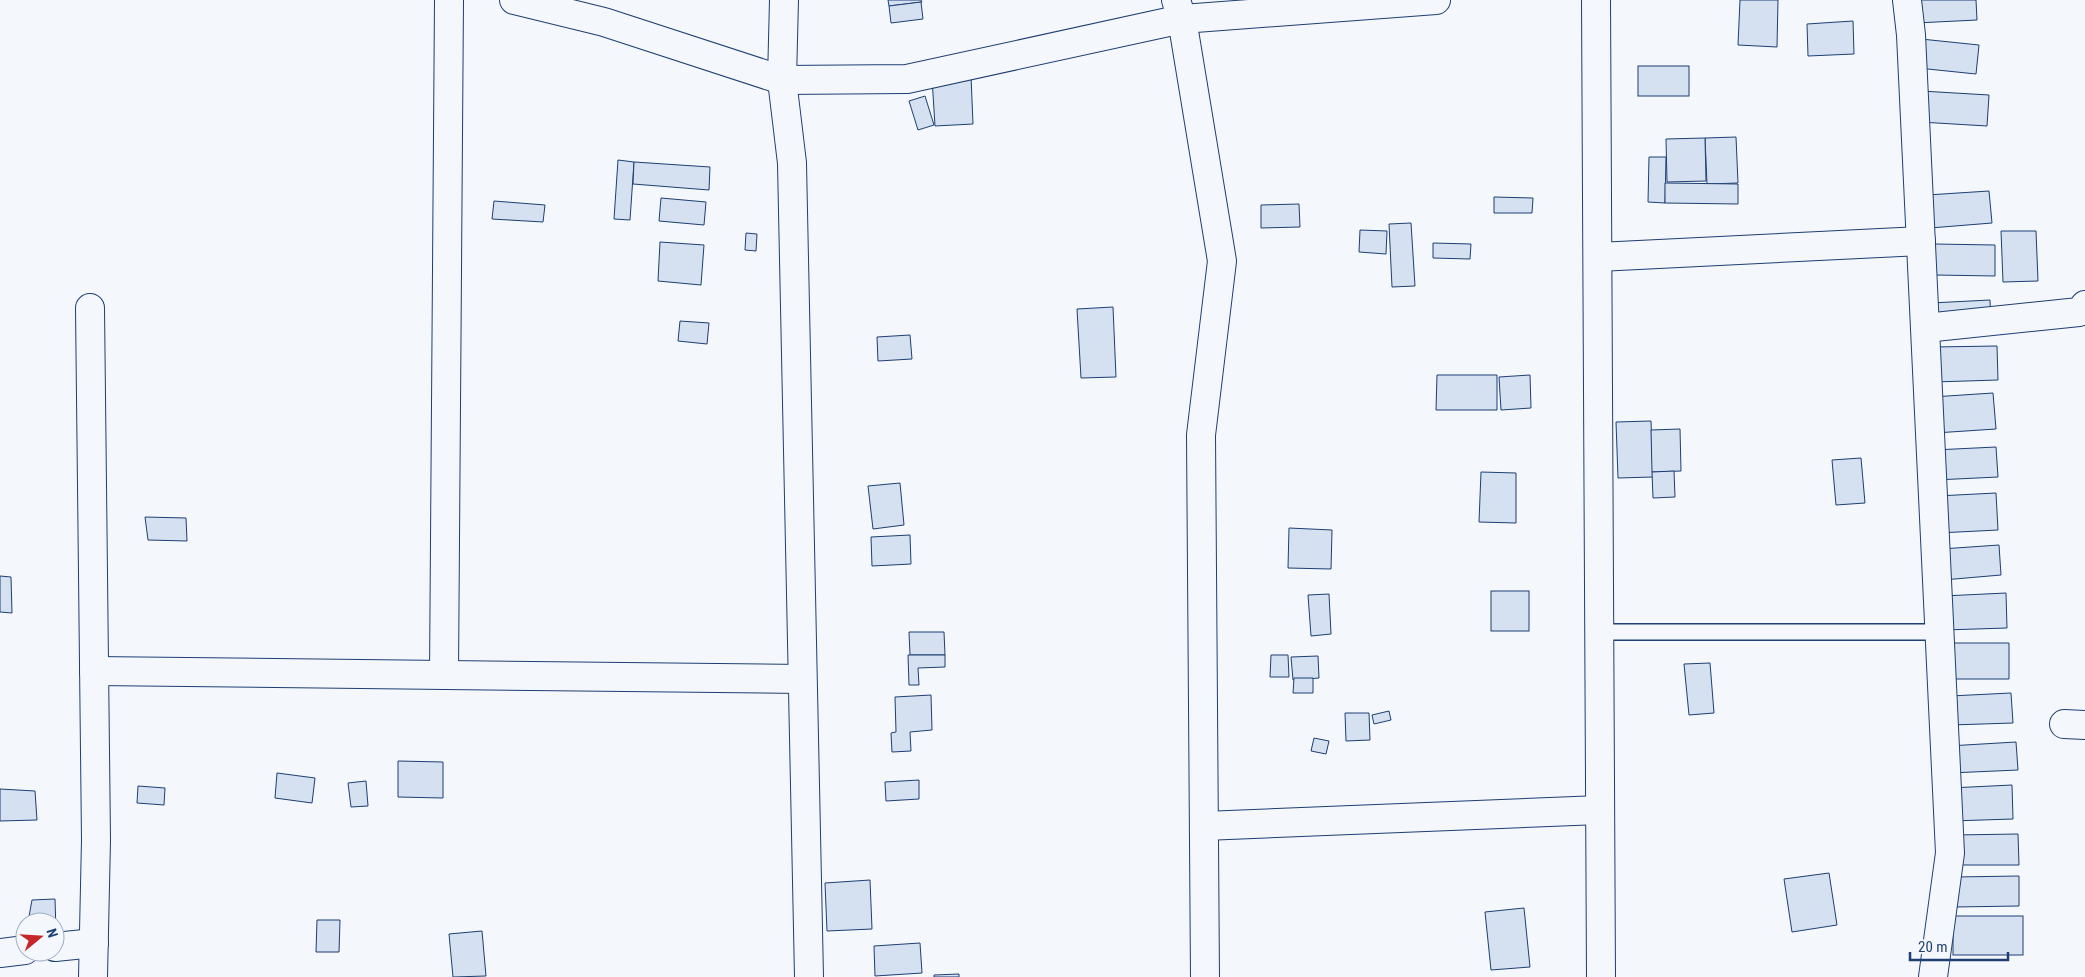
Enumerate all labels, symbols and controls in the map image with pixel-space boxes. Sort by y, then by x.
north arrow [15,912,65,962]
text: N [43,926,61,940]
scale bar [1910,930,2008,962]
text: 20 m [1918,938,1948,956]

